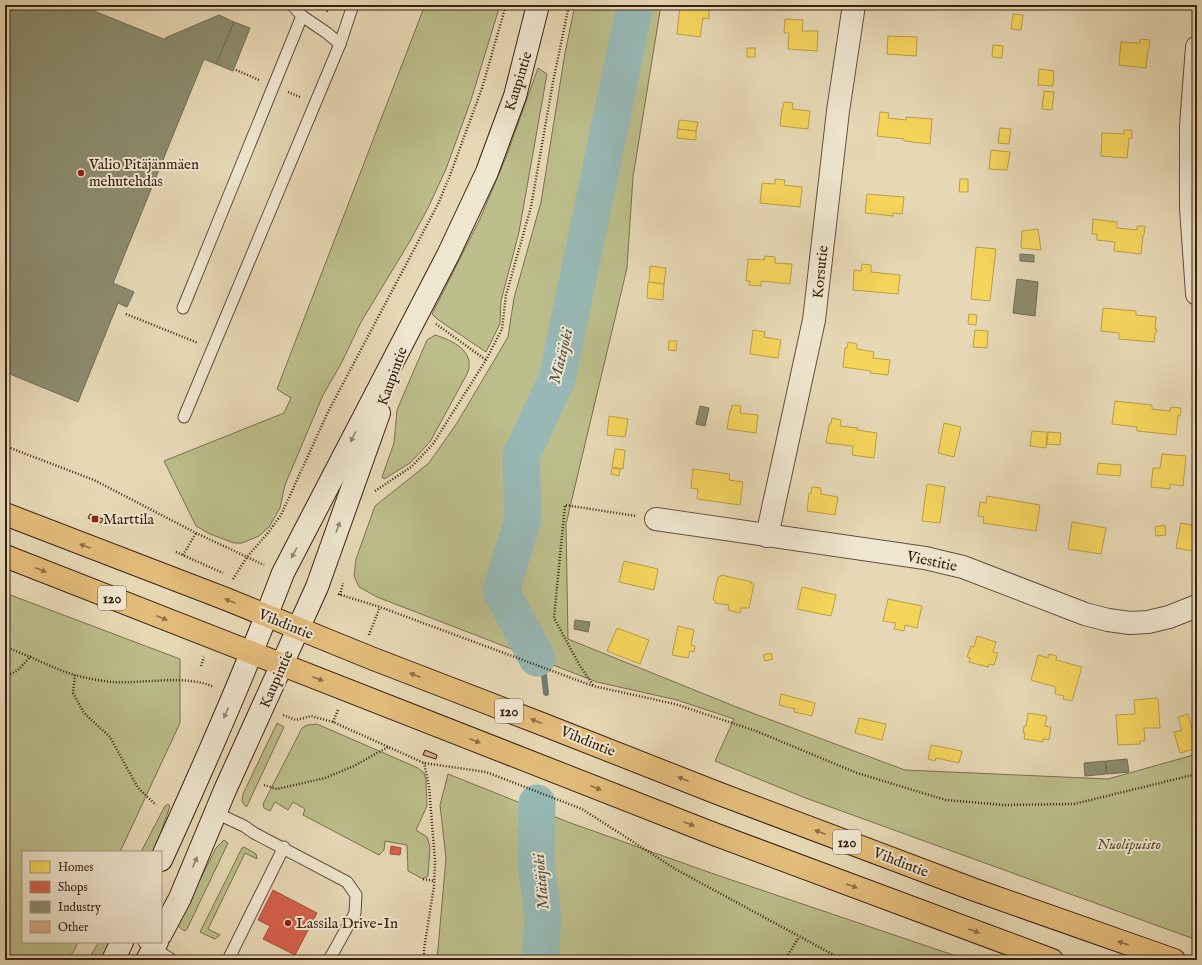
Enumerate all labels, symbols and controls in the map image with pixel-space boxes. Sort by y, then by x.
street label: Kaupintie [500,49,537,113]
place label: Valio Pitäjänmäen mehutehdas [88,155,199,191]
marker: Valio Pitäjänmäen mehutehdas [76,168,86,178]
street label: Korsutie [808,244,833,300]
water label: Mätäjoki [545,325,579,386]
street label: Kaupintie [373,344,412,408]
one-way arrow [350,431,357,443]
place label: Marttila [103,510,155,529]
marker: Marttila [90,514,100,524]
one-way arrow [335,521,341,533]
one-way arrow [79,542,91,548]
one-way arrow [291,547,298,558]
street label: Viestitie [904,547,959,576]
one-way arrow [36,568,48,574]
road number: 120 [98,586,126,610]
one-way arrow [224,598,236,604]
street label: Vihdintie [255,604,316,644]
one-way arrow [157,615,169,621]
street label: Kaupintie [255,647,298,711]
one-way arrow [409,671,421,677]
one-way arrow [313,676,325,682]
road number: 120 [495,699,523,723]
one-way arrow [222,707,228,719]
one-way arrow [530,718,542,724]
street label: Vihdintie [557,721,618,761]
one-way arrow [470,738,482,744]
one-way arrow [677,776,689,782]
one-way arrow [591,786,603,792]
one-way arrow [684,822,696,828]
one-way arrow [814,828,826,834]
road number: 120 [833,830,861,854]
park label: Nuolipuisto [1097,835,1161,854]
street label: Vihdintie [870,843,931,882]
legend [22,851,162,943]
water label: Mätäjoki [529,851,554,911]
one-way arrow [193,856,199,868]
text: Homes [58,860,94,875]
text: Shops [58,880,88,896]
one-way arrow [847,883,859,889]
text: Industry [58,900,101,915]
place label: Lassila Drive-In [296,914,398,933]
marker: Lassila Drive-In [283,918,293,928]
text: Other [58,920,89,935]
one-way arrow [968,929,980,935]
one-way arrow [1117,940,1129,946]

